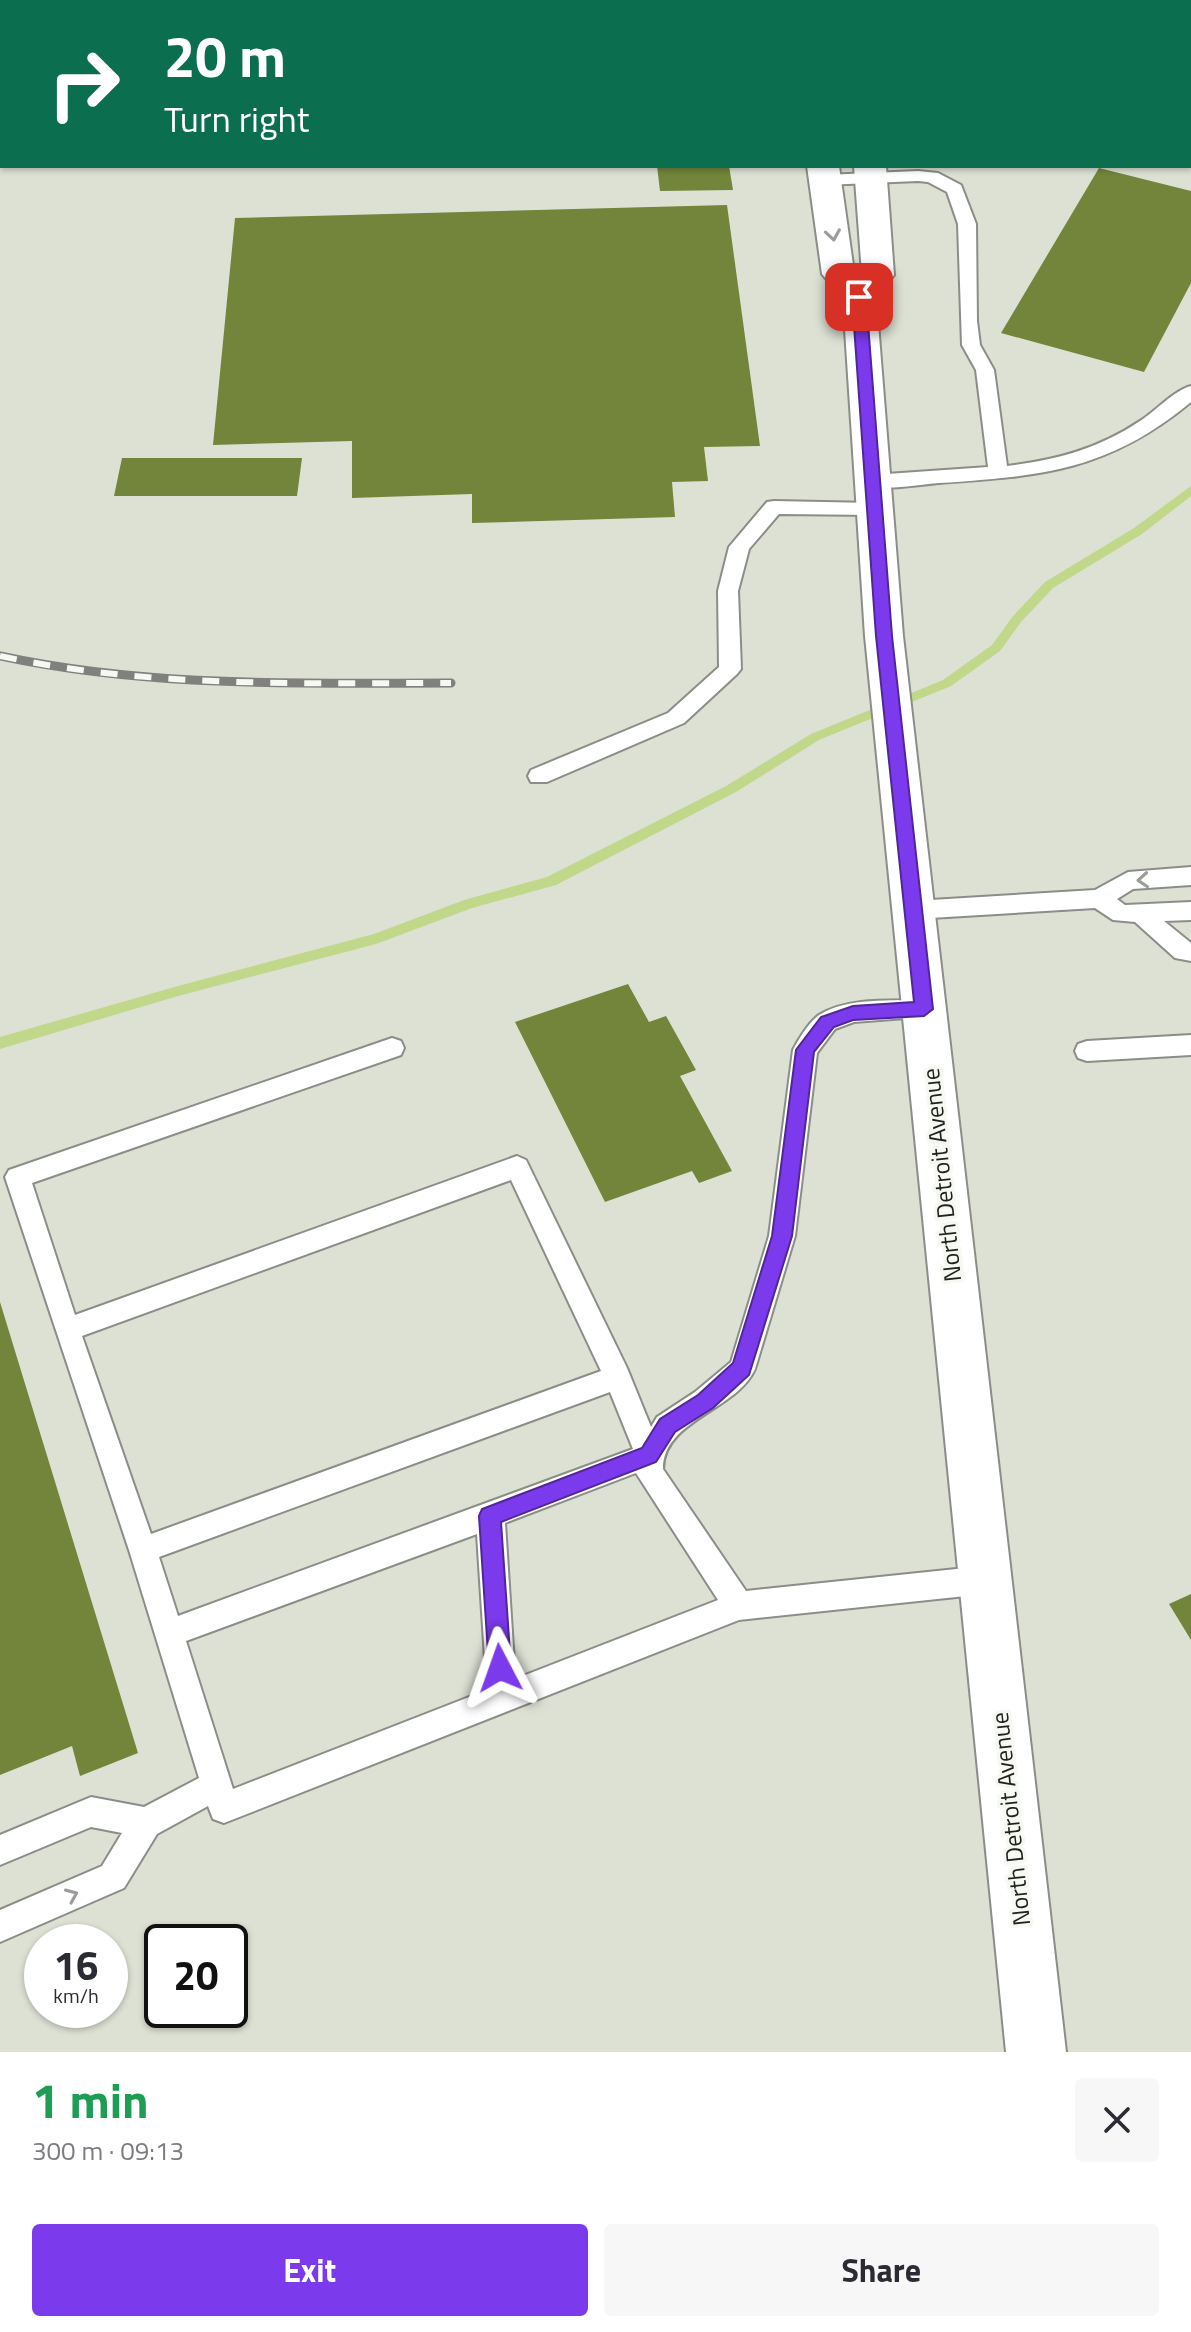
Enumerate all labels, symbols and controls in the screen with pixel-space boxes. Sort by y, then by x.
text: 20 m [164,14,286,99]
icon: right [32,32,136,136]
text: Turn right [164,91,309,146]
one-way arrow [824,229,841,242]
pin [825,263,893,331]
icon: arrive [837,275,881,319]
one-way arrow [1136,871,1149,888]
street label: North Detroit Avenue [912,1067,970,1284]
position arrow [458,1626,542,1710]
street label: North Detroit Avenue [981,1711,1039,1928]
one-way arrow [64,1889,78,1905]
speed limit sign: 20 [144,1924,248,2028]
text: 16 [54,1935,98,1996]
text: km/h [53,1980,99,2011]
text: 1 min [32,2064,149,2137]
button: close [1075,2078,1159,2162]
text: 300 m · 09:13 [32,2131,184,2170]
button: Exit [32,2224,588,2316]
button: Share [604,2224,1159,2316]

